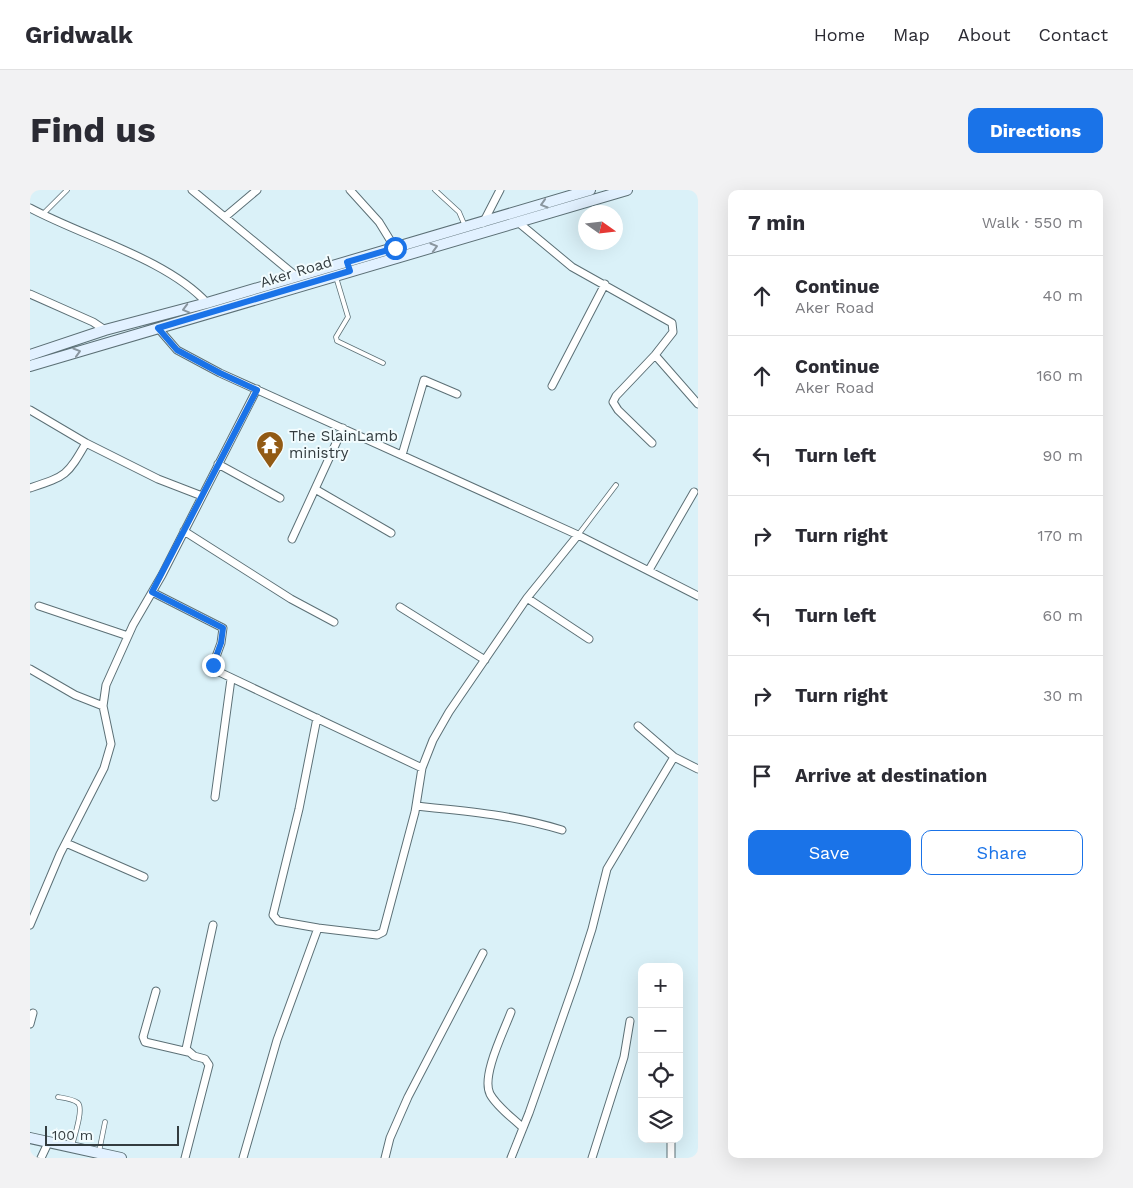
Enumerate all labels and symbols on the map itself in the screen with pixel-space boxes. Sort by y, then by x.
one-way arrow [540,198,548,208]
north arrow [578,205,623,250]
route start [384,237,407,260]
one-way arrow [429,242,438,252]
street label: Aker Road [258,253,334,291]
one-way arrow [182,303,191,314]
one-way arrow [72,347,80,357]
place label: The SlainLamb ministry [289,427,398,462]
temple icon: The SlainLamb ministry [255,430,285,469]
route end [202,654,225,677]
scale bar [45,1123,179,1146]

